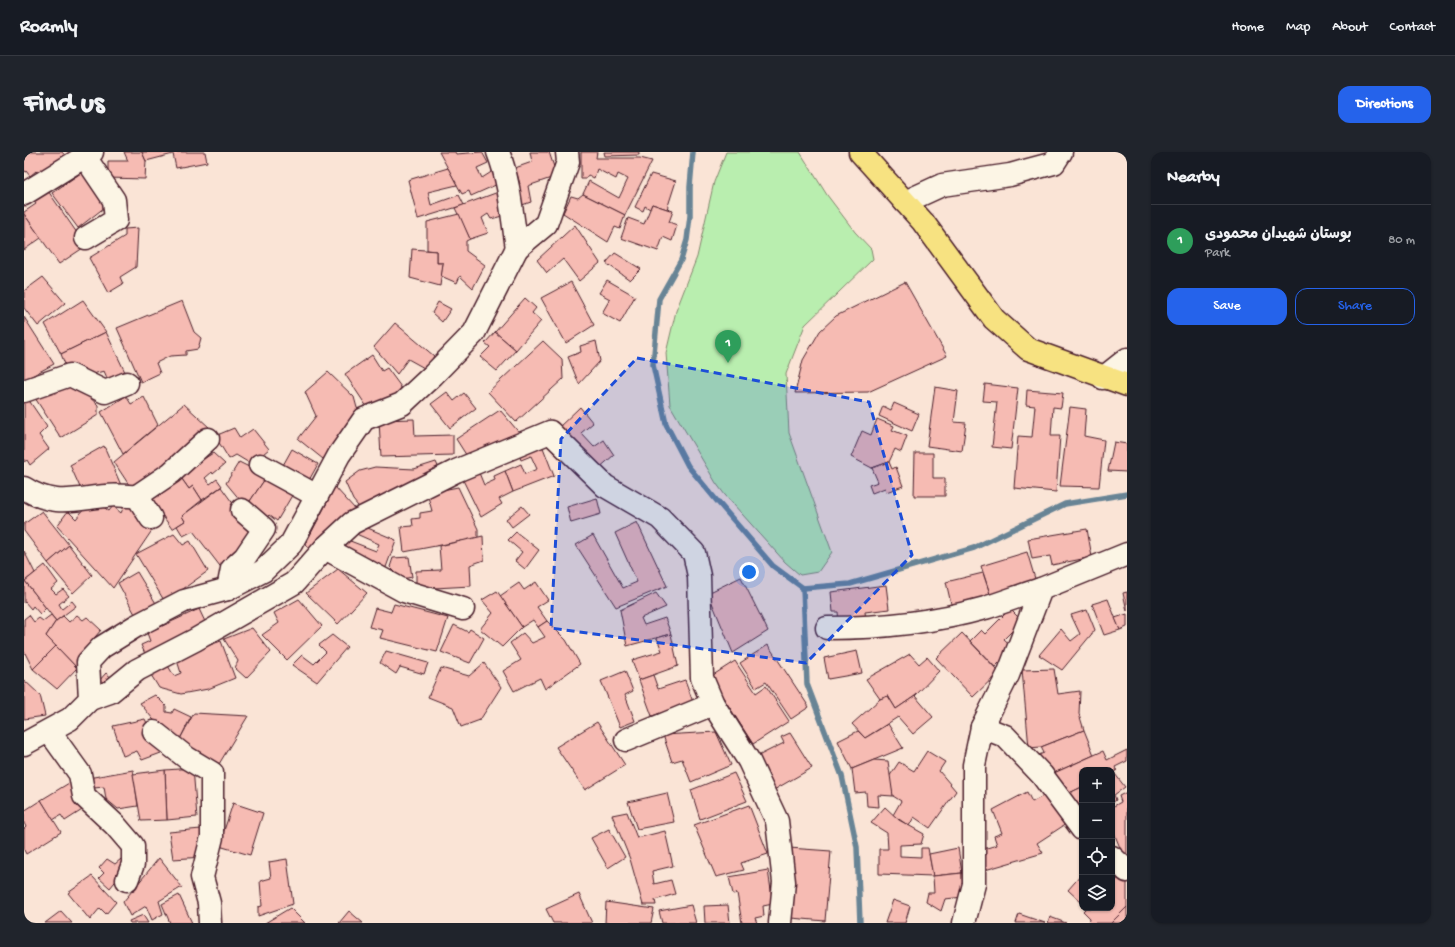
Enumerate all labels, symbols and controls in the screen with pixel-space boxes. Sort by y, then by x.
text: Roamly [20,16,77,39]
text: Home [1232,19,1264,36]
text: Map [1286,19,1310,36]
text: About [1332,19,1368,36]
text: Contact [1390,19,1435,36]
button: Directions [1338,86,1431,123]
text: Find us [24,88,104,121]
text: Nearby [1167,168,1220,188]
text: بوستان شهیدان محمودی [1205,226,1352,244]
text: 1 [1177,233,1183,248]
text: 80 m [1388,233,1415,248]
text: Park [1205,246,1230,261]
button: Save [1167,288,1287,325]
button: Share [1295,288,1415,325]
pin: 1 [715,330,741,363]
your location [739,562,759,582]
map controls [1079,767,1115,911]
button: + [1079,767,1115,803]
button: − [1079,803,1115,839]
button: locate [1079,839,1115,875]
button: layers [1079,875,1115,911]

